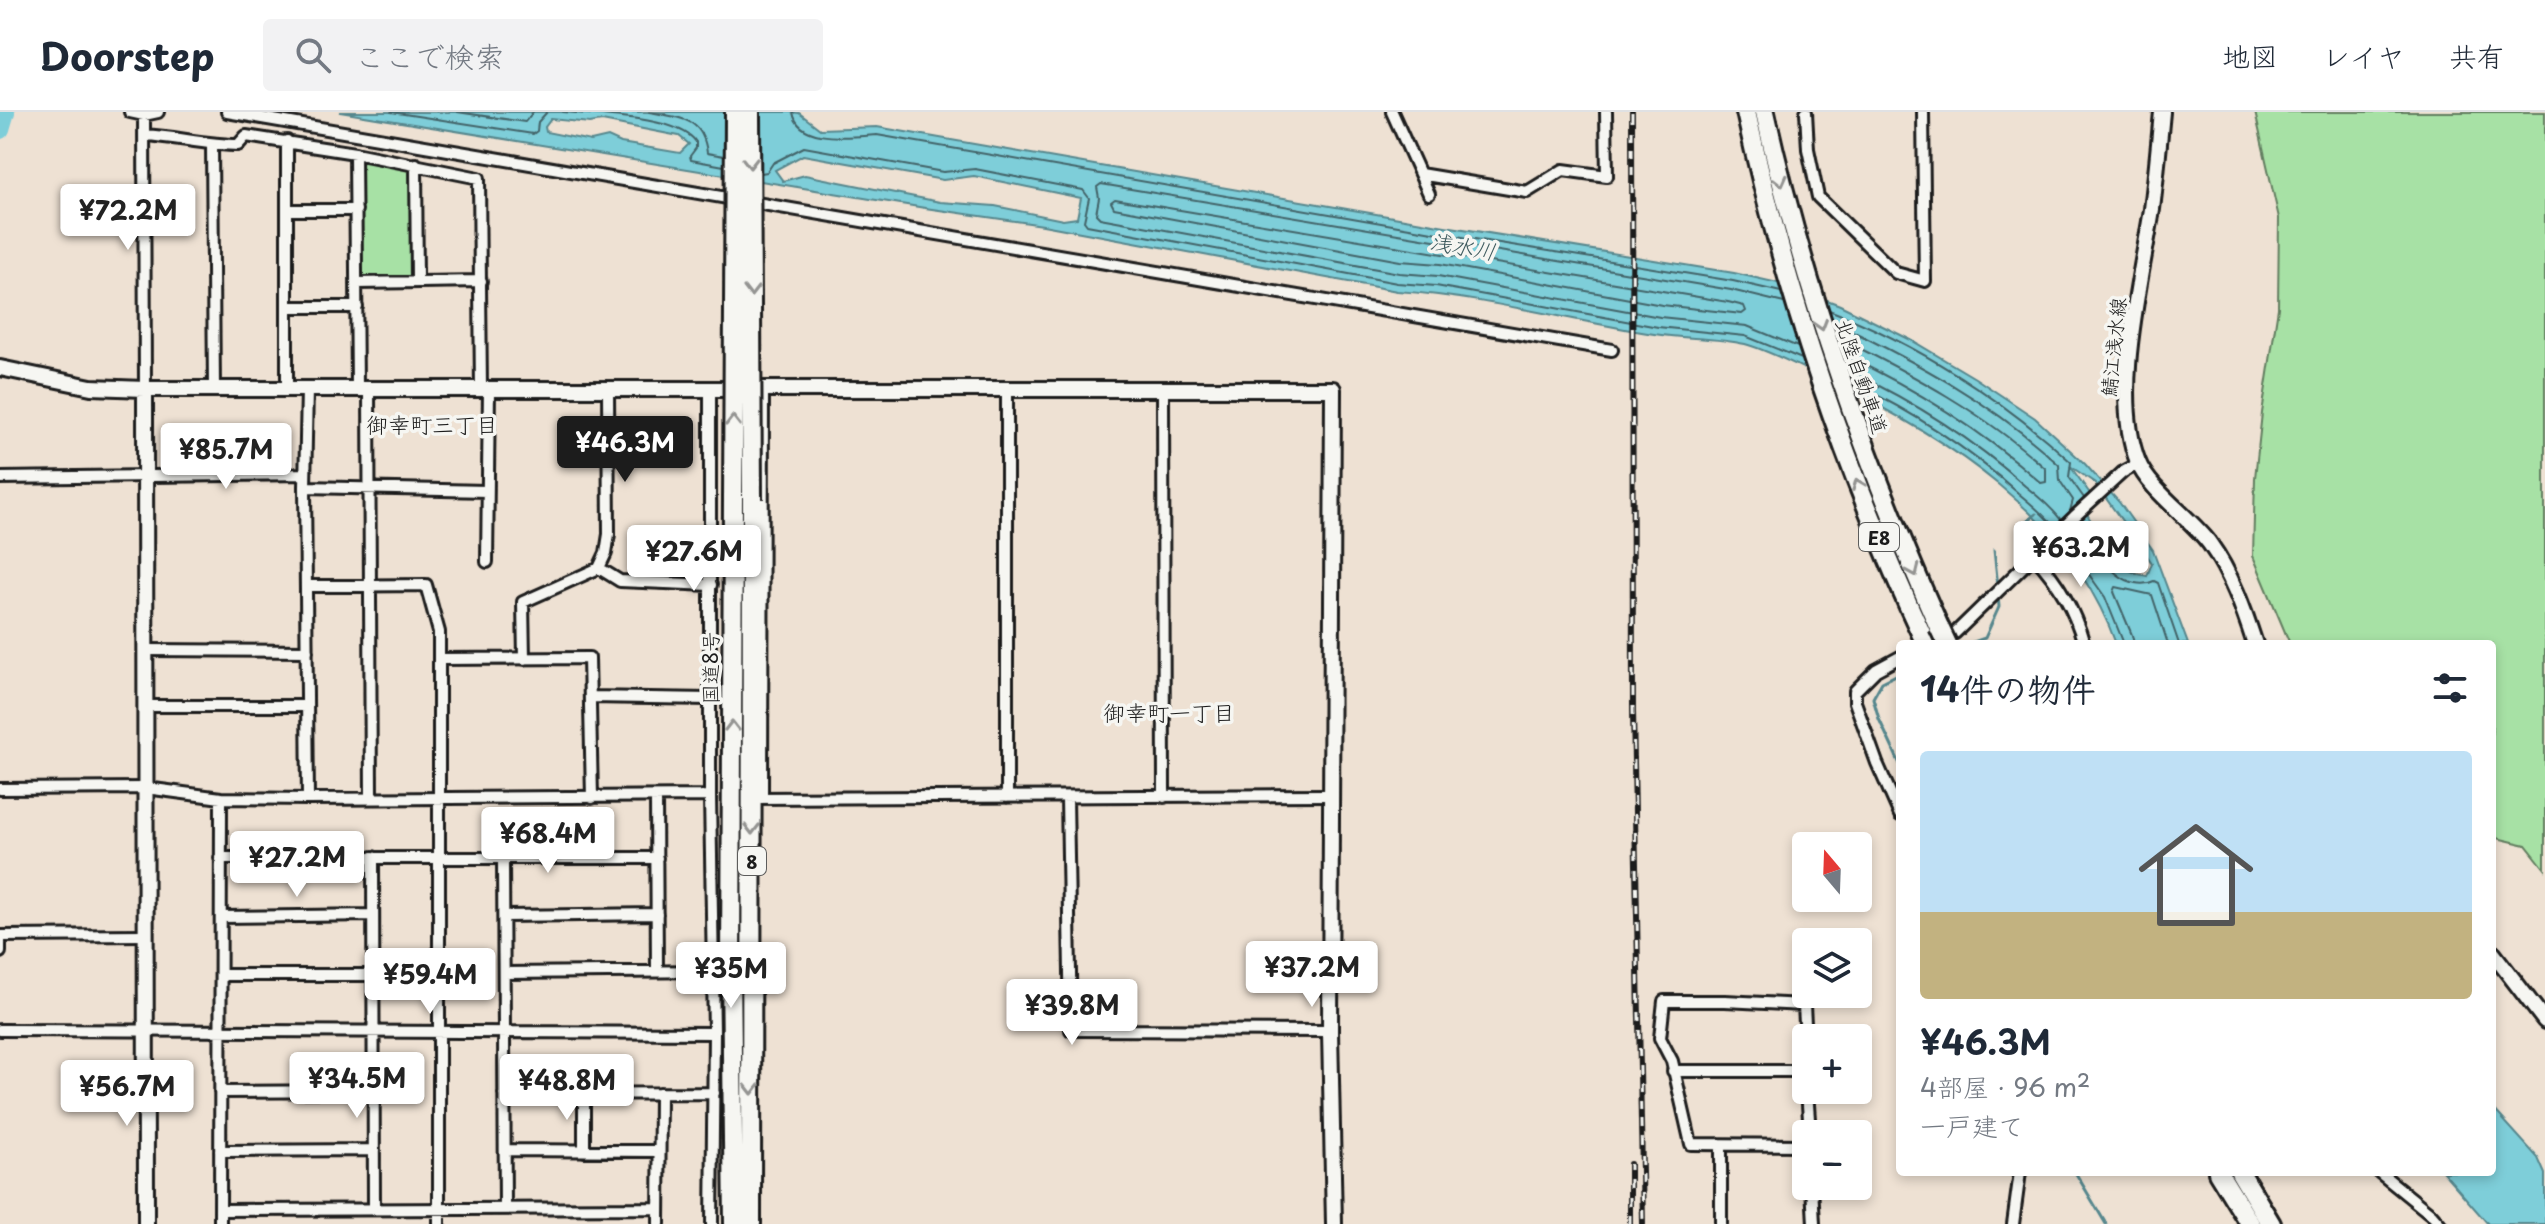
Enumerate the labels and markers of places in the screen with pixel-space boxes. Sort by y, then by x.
pin: ¥72.2M [63,184,193,252]
pin: ¥46.3M [560,416,690,484]
pin: ¥85.7M [161,423,291,491]
pin: ¥63.2M [2016,521,2146,589]
pin: ¥27.6M [629,525,759,593]
pin: ¥68.4M [483,807,613,875]
pin: ¥27.2M [232,831,362,899]
pin: ¥37.2M [1247,941,1377,1009]
pin: ¥35M [684,942,778,1010]
pin: ¥59.4M [365,948,495,1016]
pin: ¥39.8M [1007,979,1137,1047]
pin: ¥34.5M [292,1052,422,1120]
pin: ¥48.8M [502,1054,632,1122]
pin: ¥56.7M [62,1060,192,1128]

